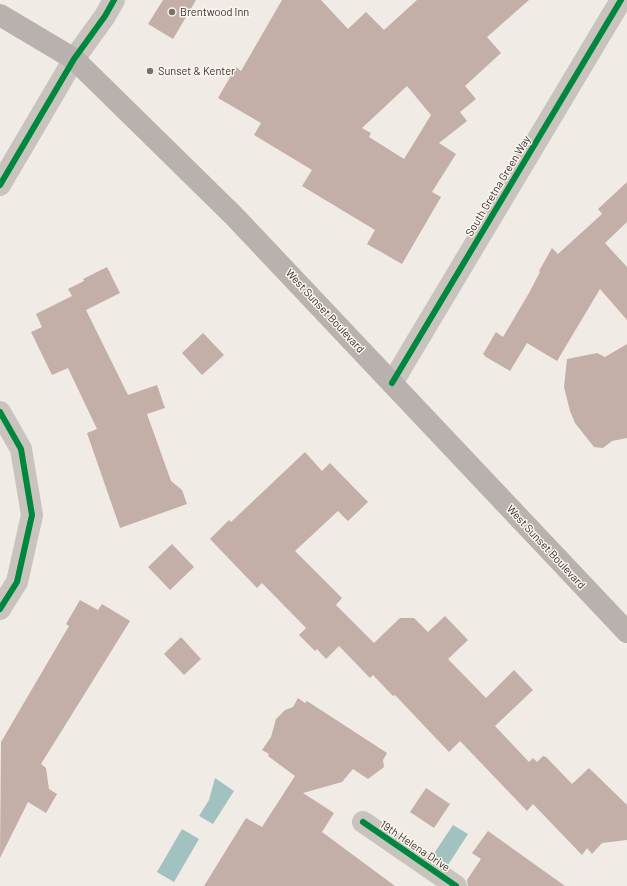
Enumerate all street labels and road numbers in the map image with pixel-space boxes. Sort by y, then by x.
street label: South Gretna Green Way [463,133,533,239]
street label: West Sunset Boulevard [283,266,367,356]
street label: West Sunset Boulevard [504,502,588,592]
street label: 19th Helena Drive [378,818,452,874]

